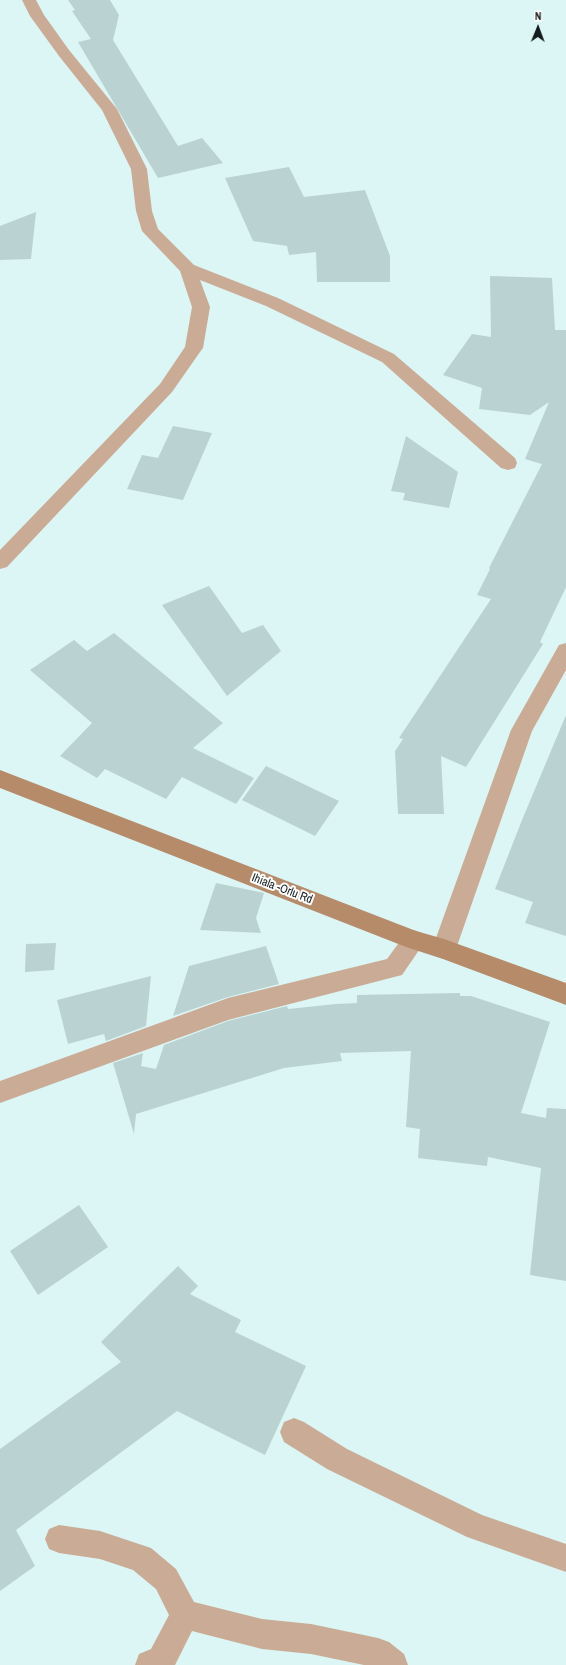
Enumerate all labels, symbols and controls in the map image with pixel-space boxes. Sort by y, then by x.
north arrow [518,8,558,48]
text: N [535,9,542,23]
street label: Ihiala -Orlu Rd [250,871,314,907]

